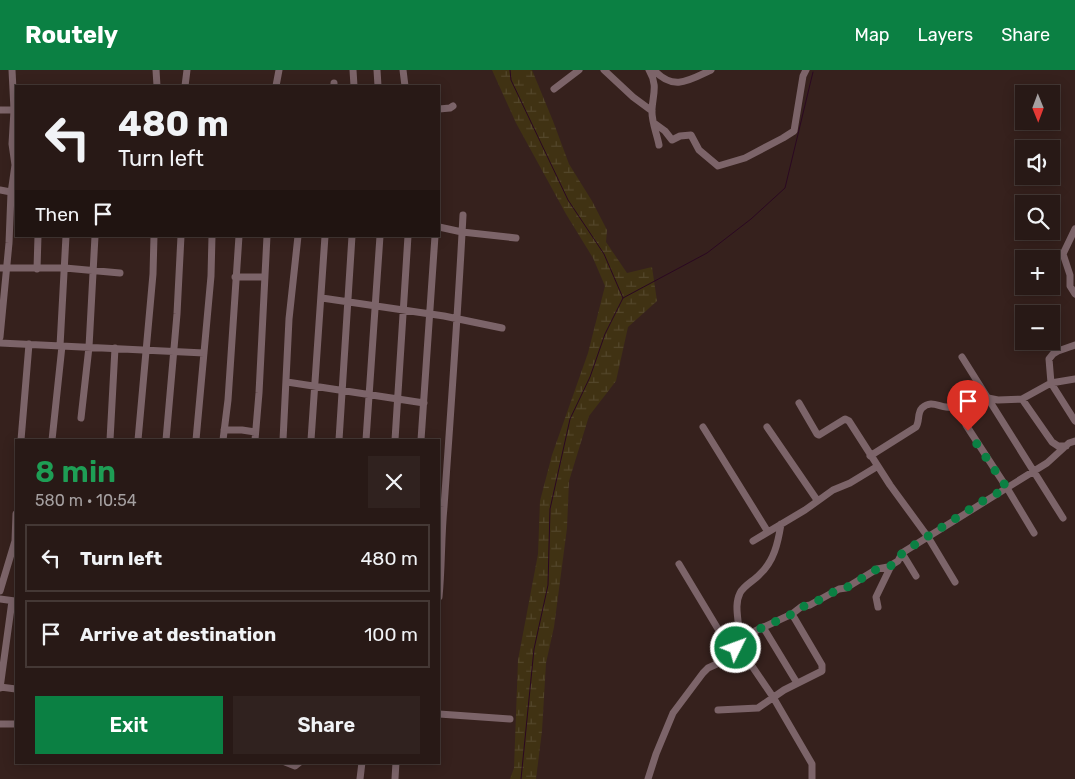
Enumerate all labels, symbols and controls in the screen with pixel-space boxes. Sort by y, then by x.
text: Routely [25,21,118,49]
text: Map [855,24,890,46]
text: Layers [918,24,973,46]
text: Share [1001,24,1050,46]
north arrow [1015,85,1060,130]
map controls [1015,85,1060,350]
text: 480 m [118,103,229,145]
icon: left [35,105,100,170]
button: sound [1015,140,1060,185]
text: Turn left [118,145,204,172]
button: search [1015,195,1060,240]
icon: arrive [89,200,117,228]
text: Then [35,203,79,226]
button: + [1015,250,1060,295]
button: − [1015,305,1060,350]
pin [947,380,989,431]
icon: arrive [954,387,982,415]
text: 8 min [35,454,116,490]
button: close [368,456,420,508]
text: 580 m · 10:54 [35,491,137,510]
icon: left [37,544,65,572]
text: Turn left [80,547,162,570]
text: 480 m [361,547,418,570]
icon: arrive [37,620,65,648]
position arrow [709,621,761,673]
text: Arrive at destination [80,623,276,646]
text: 100 m [364,623,418,646]
button: Exit [35,696,223,754]
button: Share [233,696,420,754]

